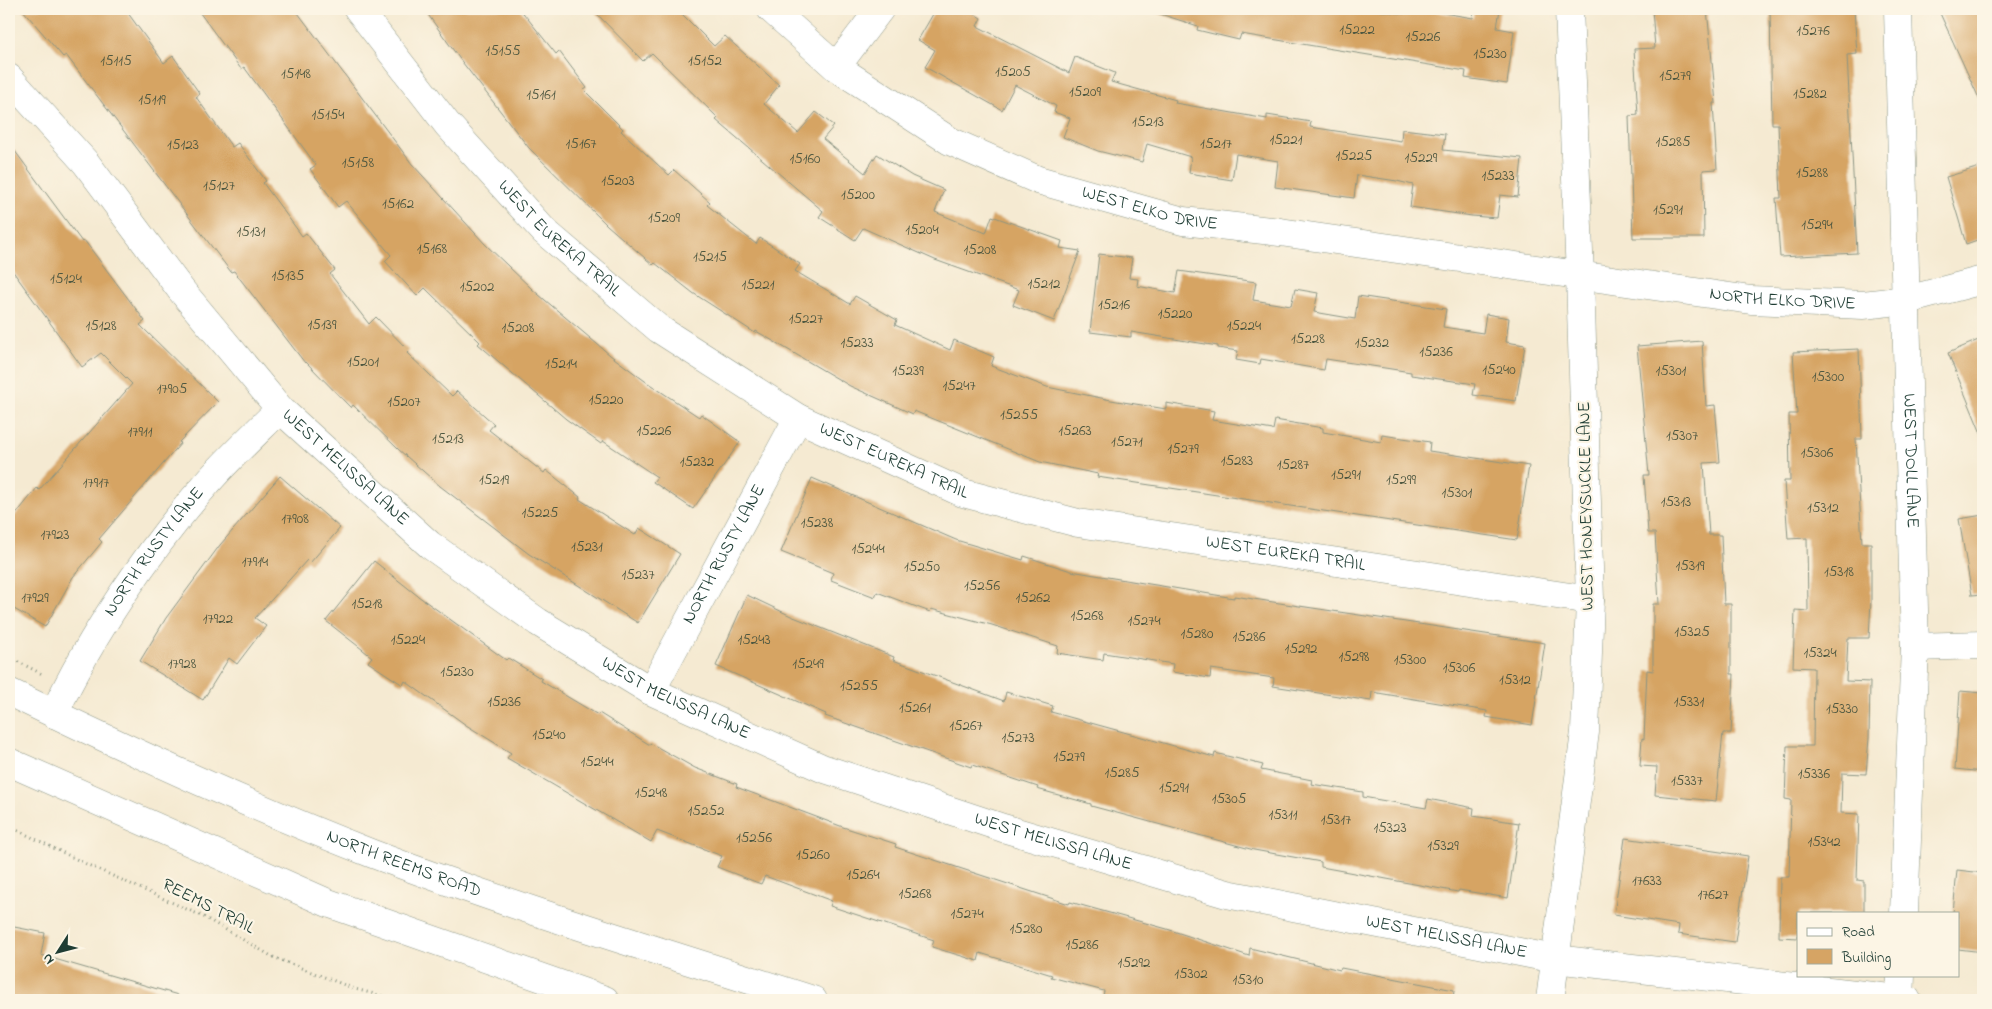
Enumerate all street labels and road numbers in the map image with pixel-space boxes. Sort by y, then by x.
street label: WEST EUREKA TRAIL [491,175,626,304]
street label: WEST ELKO DRIVE [1079,180,1219,238]
street label: NORTH ELKO DRIVE [1708,281,1856,318]
street label: WEST DOLL LANE [1895,393,1925,529]
street label: WEST HONEYSUCKLE LANE [1572,401,1602,611]
street label: WEST MELISSA LANE [276,403,415,533]
street label: WEST EUREKA TRAIL [815,416,971,507]
street label: NORTH RUSTY LANE [676,480,773,629]
street label: NORTH RUSTY LANE [98,482,211,622]
street label: WEST EUREKA TRAIL [1204,529,1367,579]
street label: WEST MELISSA LANE [596,651,754,747]
street label: WEST MELISSA LANE [971,806,1135,878]
street label: NORTH REEMS ROAD [322,824,485,905]
street label: REEMS TRAIL [157,872,259,942]
street label: WEST MELISSA LANE [1364,909,1529,966]

